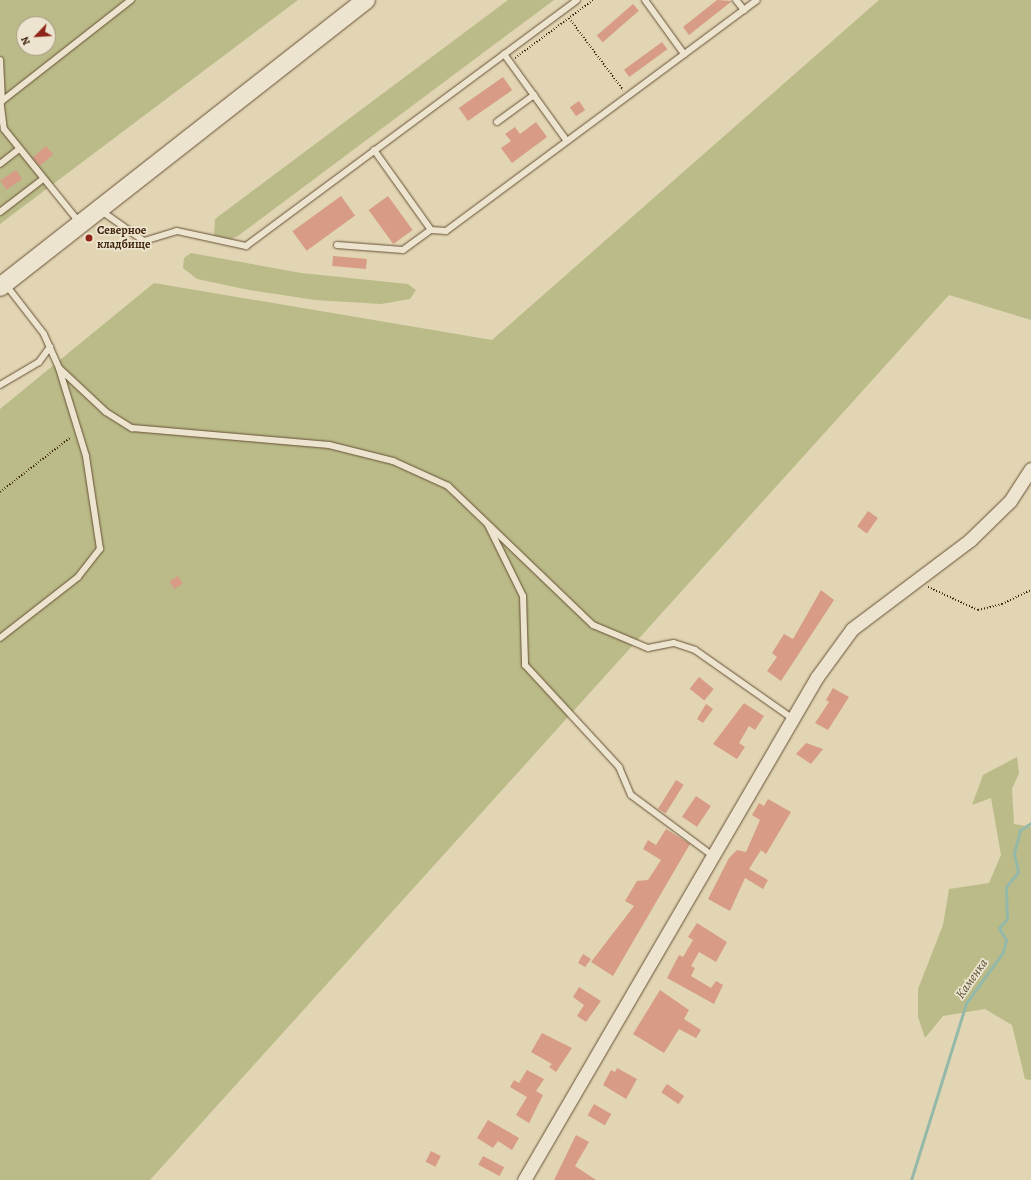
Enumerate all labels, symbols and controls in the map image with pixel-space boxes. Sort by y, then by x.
north arrow [16,16,56,56]
text: N [17,34,34,48]
place label: Северное кладбище [97,224,150,252]
marker: Северное кладбище [84,233,94,243]
water label: Каменка [953,956,991,1002]

